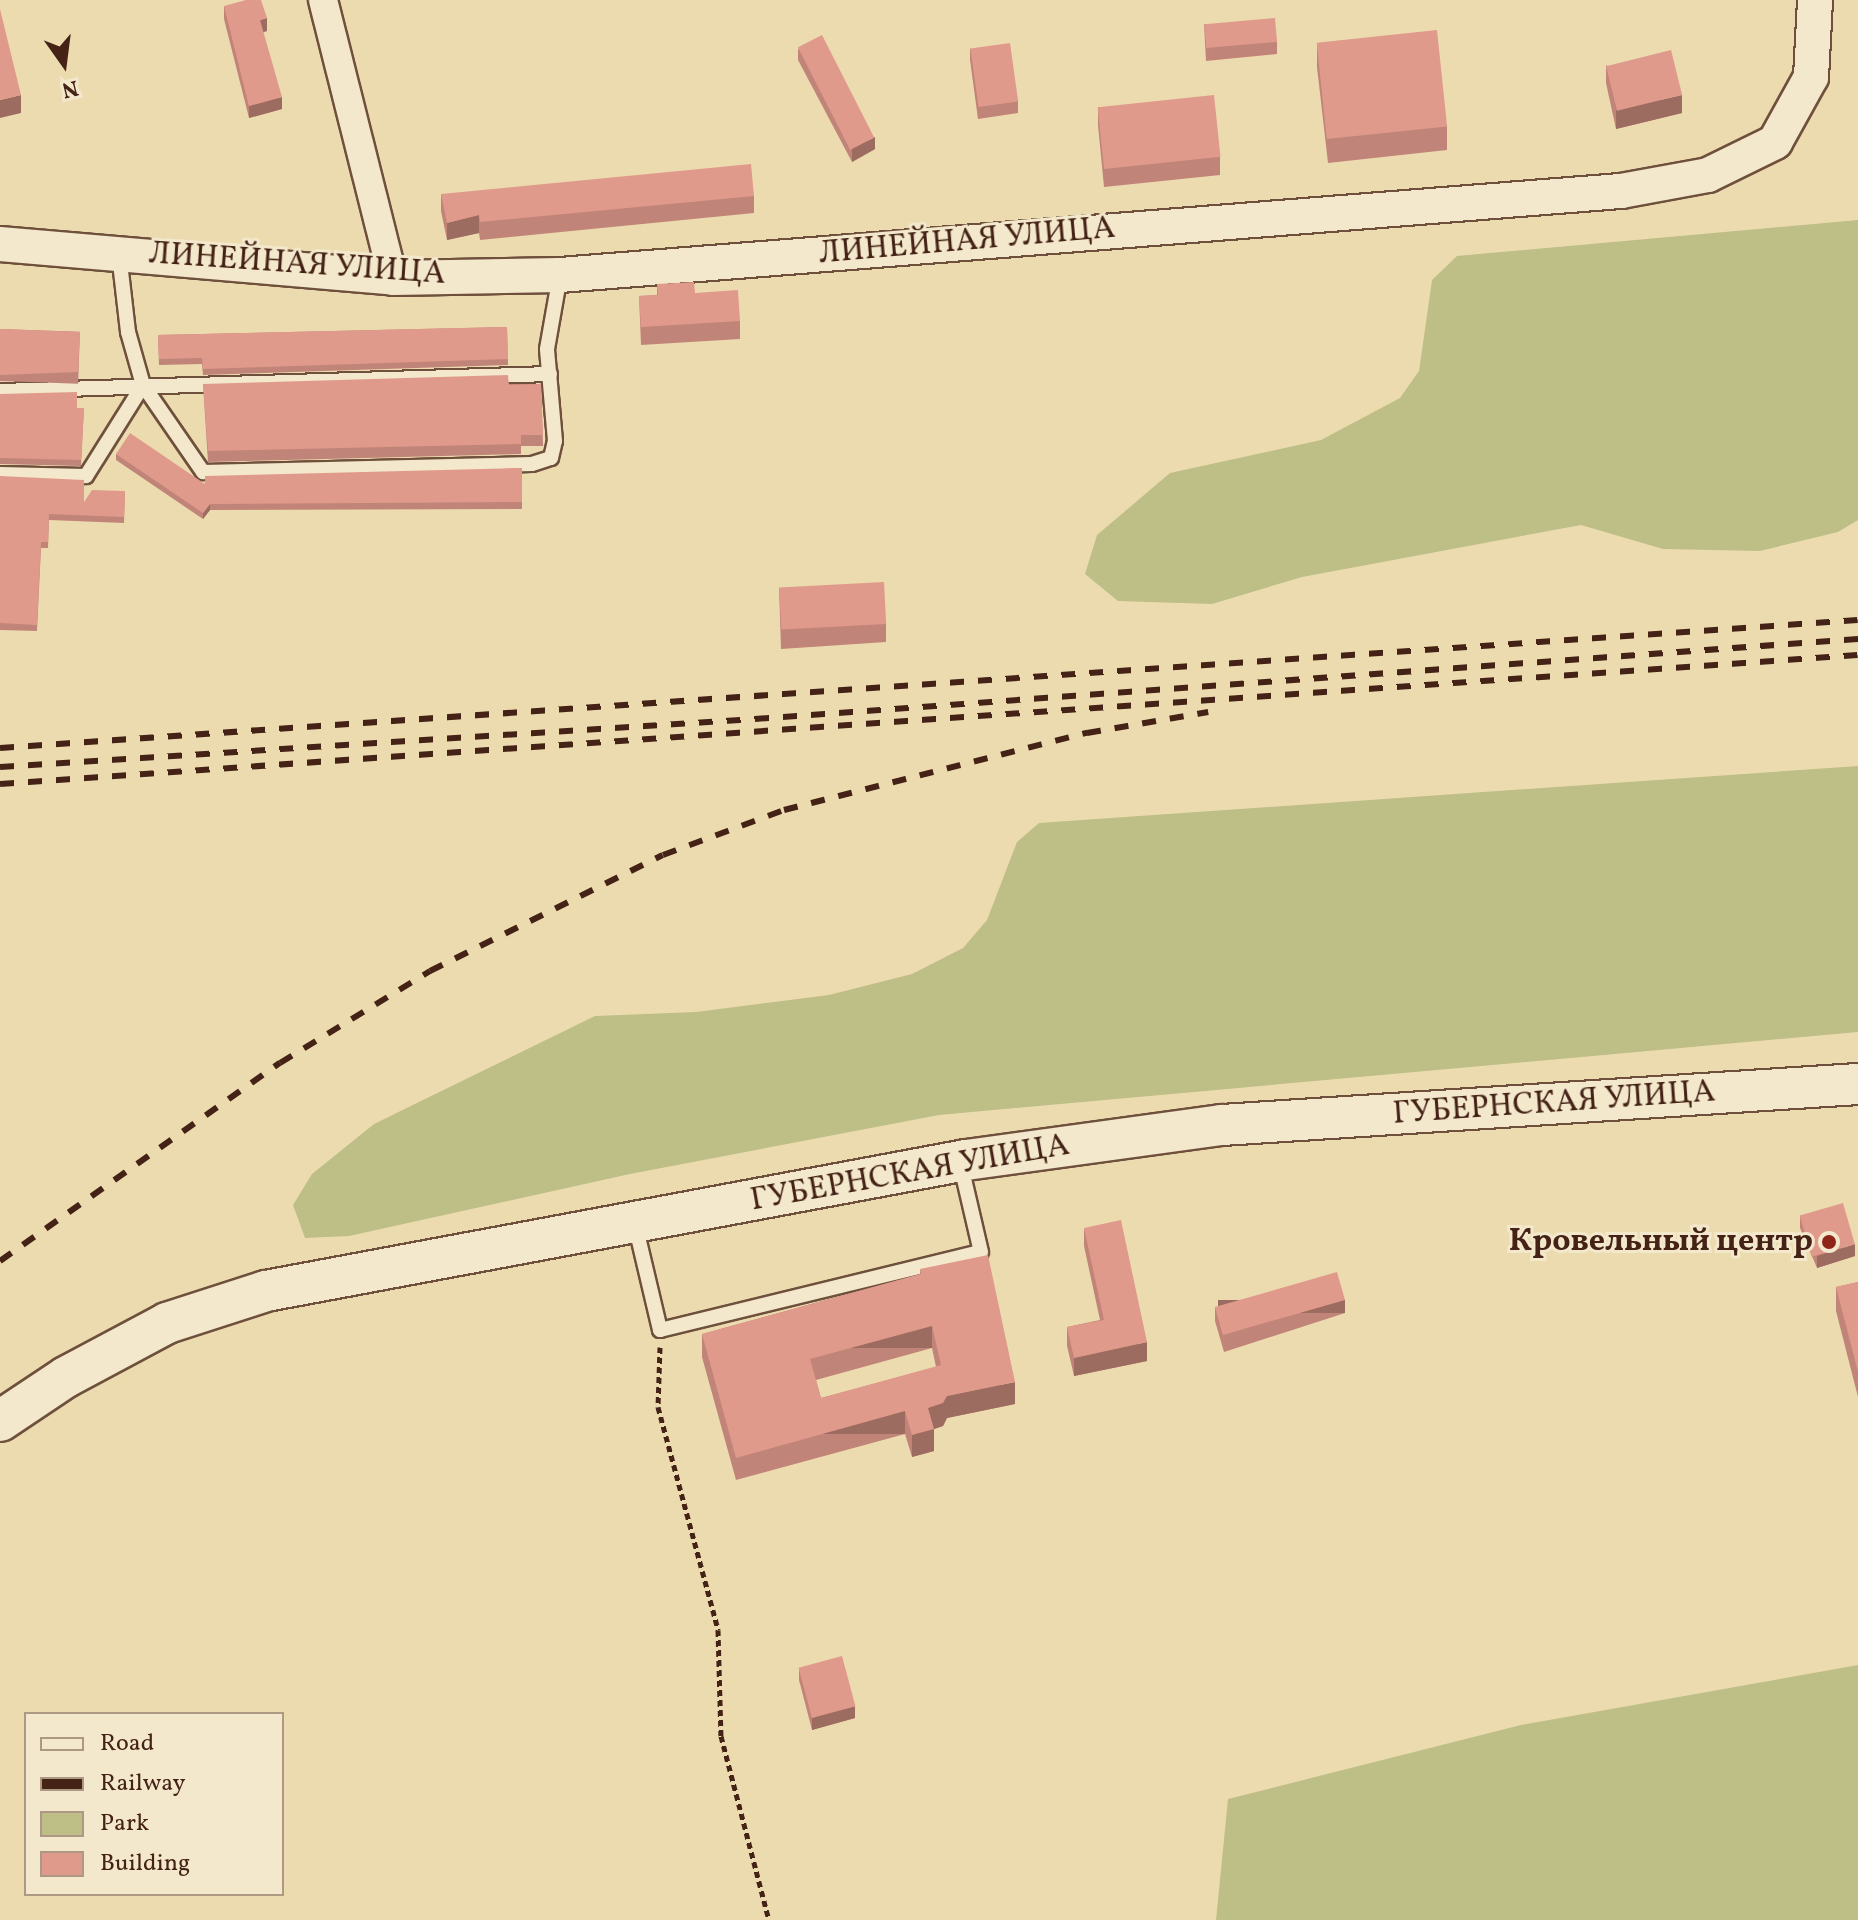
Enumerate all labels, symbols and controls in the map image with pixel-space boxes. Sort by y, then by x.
north arrow [24,24,104,104]
text: N [58,71,81,105]
street label: ЛИНЕЙНАЯ УЛИЦА [817,210,1117,274]
street label: ЛИНЕЙНАЯ УЛИЦА [147,235,447,295]
street label: ГУБЕРНСКАЯ УЛИЦА [1391,1074,1717,1134]
street label: ГУБЕРНСКАЯ УЛИЦА [748,1127,1072,1221]
place label: Кровельный центр [1509,1223,1813,1261]
marker: Кровельный центр [1820,1233,1838,1251]
legend [24,1712,284,1896]
text: Road [100,1727,154,1761]
text: Railway [100,1767,186,1801]
text: Park [100,1807,149,1841]
text: Building [100,1847,190,1881]

